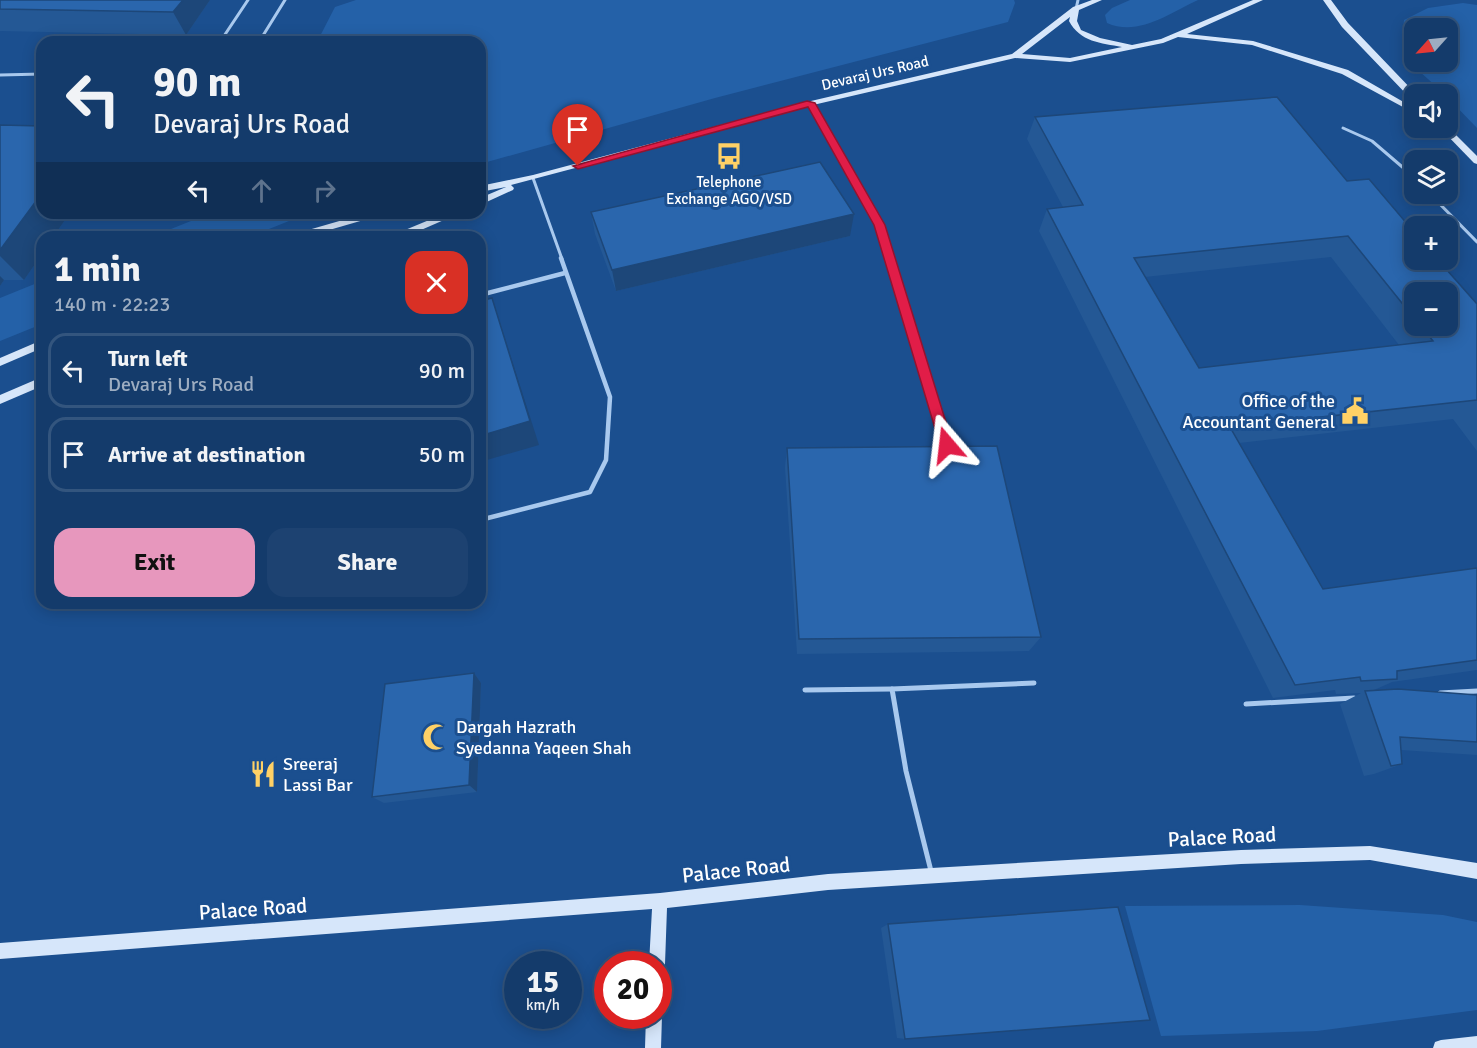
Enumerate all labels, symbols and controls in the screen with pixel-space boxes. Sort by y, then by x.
north arrow [1404,18,1458,72]
map controls [1404,18,1458,336]
street label: Devaraj Urs Road [820,52,930,94]
text: 90 m [153,57,242,108]
icon: left [54,60,132,138]
button: sound [1404,84,1458,138]
pin [552,104,603,166]
text: Devaraj Urs Road [153,108,350,141]
icon: arrive [561,113,594,146]
bus stop icon: Telephone Exchange AGO/VSD [714,141,744,171]
button: layers [1404,150,1458,204]
place label: Telephone Exchange AGO/VSD [666,173,792,208]
icon: left [182,174,215,207]
icon: ahead [245,174,278,207]
icon: right [308,174,341,207]
button: + [1404,216,1458,270]
text: 1 min [54,247,141,292]
button: close [405,251,468,314]
button: − [1404,282,1458,336]
text: 140 m · 22:23 [54,292,170,317]
text: Turn left [108,345,188,372]
icon: left [57,354,90,387]
text: 90 m [419,357,465,384]
text: Devaraj Urs Road [108,372,254,397]
place label: Office of the Accountant General [1183,390,1335,433]
public building icon: Office of the Accountant General [1340,396,1370,426]
position arrow [915,413,979,477]
icon: arrive [57,438,90,471]
text: Arrive at destination [108,441,305,468]
text: 50 m [419,441,465,468]
button: Exit [54,528,255,597]
button: Share [267,528,468,597]
place label: Dargah Hazrath Syedanna Yaqeen Shah [456,716,632,759]
mosque icon: Dargah Hazrath Syedanna Yaqeen Shah [421,722,451,752]
place label: Sreeraj Lassi Bar [283,753,353,796]
restaurant icon: Sreeraj Lassi Bar [248,759,278,789]
street label: Palace Road [1167,821,1277,853]
street label: Palace Road [681,851,791,889]
street label: Palace Road [198,892,308,926]
speed limit sign: 20 [594,951,672,1029]
text: 15 [527,964,559,1001]
text: km/h [526,996,560,1014]

